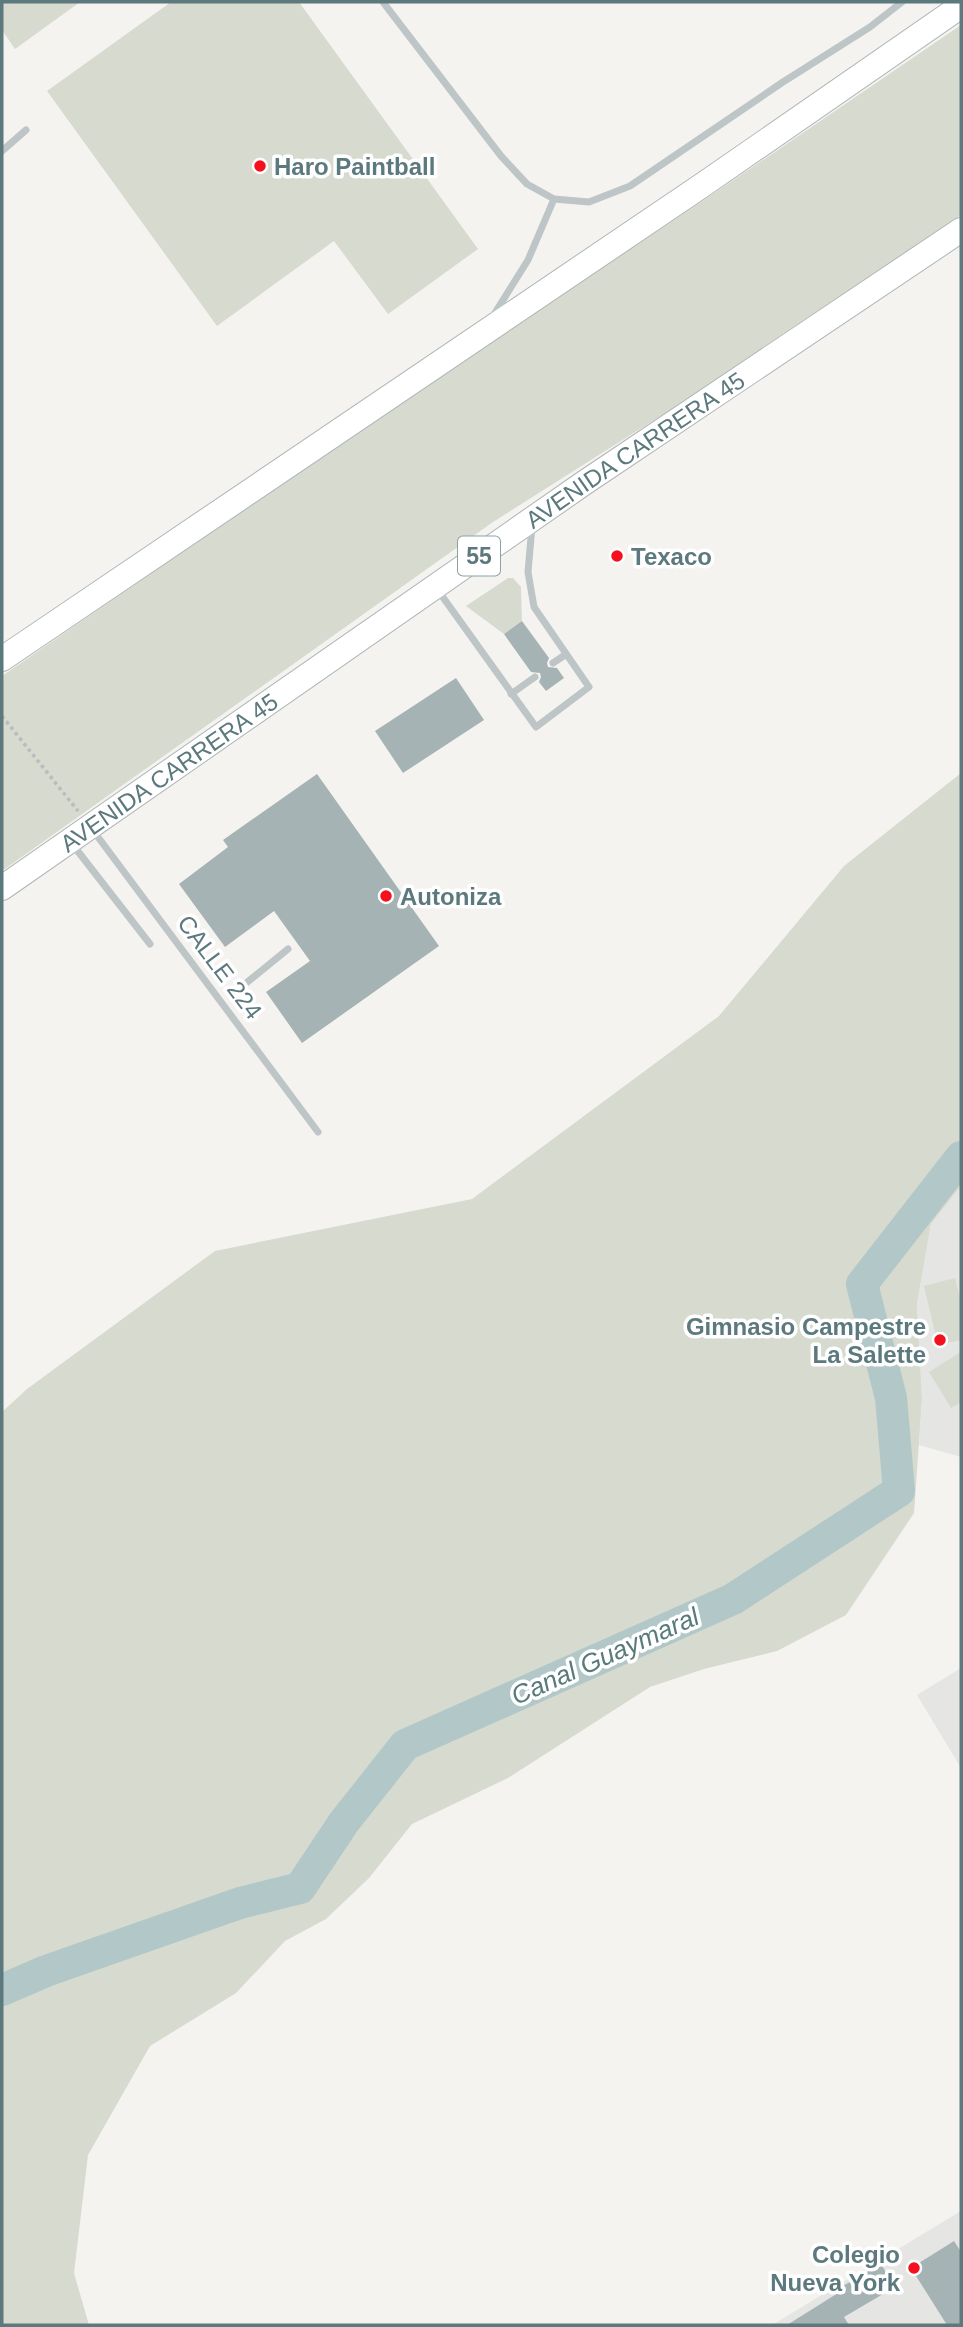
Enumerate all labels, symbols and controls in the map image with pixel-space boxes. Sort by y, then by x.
place label: Haro Paintball [274,153,435,180]
marker: Haro Paintball [252,158,268,174]
street label: AVENIDA CARRERA 45 [520,366,749,533]
road number: 55 [458,536,500,576]
place label: Texaco [631,543,712,570]
marker: Texaco [609,548,625,564]
street label: AVENIDA CARRERA 45 [55,687,282,857]
place label: Autoniza [400,883,502,910]
marker: Autoniza [378,888,394,904]
street label: CALLE 224 [172,910,268,1024]
place label: Gimnasio Campestre La Salette [686,1313,926,1368]
marker: Gimnasio Campestre La Salette [932,1332,948,1348]
water label: Canal Guaymaral [506,1601,705,1711]
place label: Colegio Nueva York [770,2241,901,2296]
marker: Colegio Nueva York [906,2260,922,2276]

